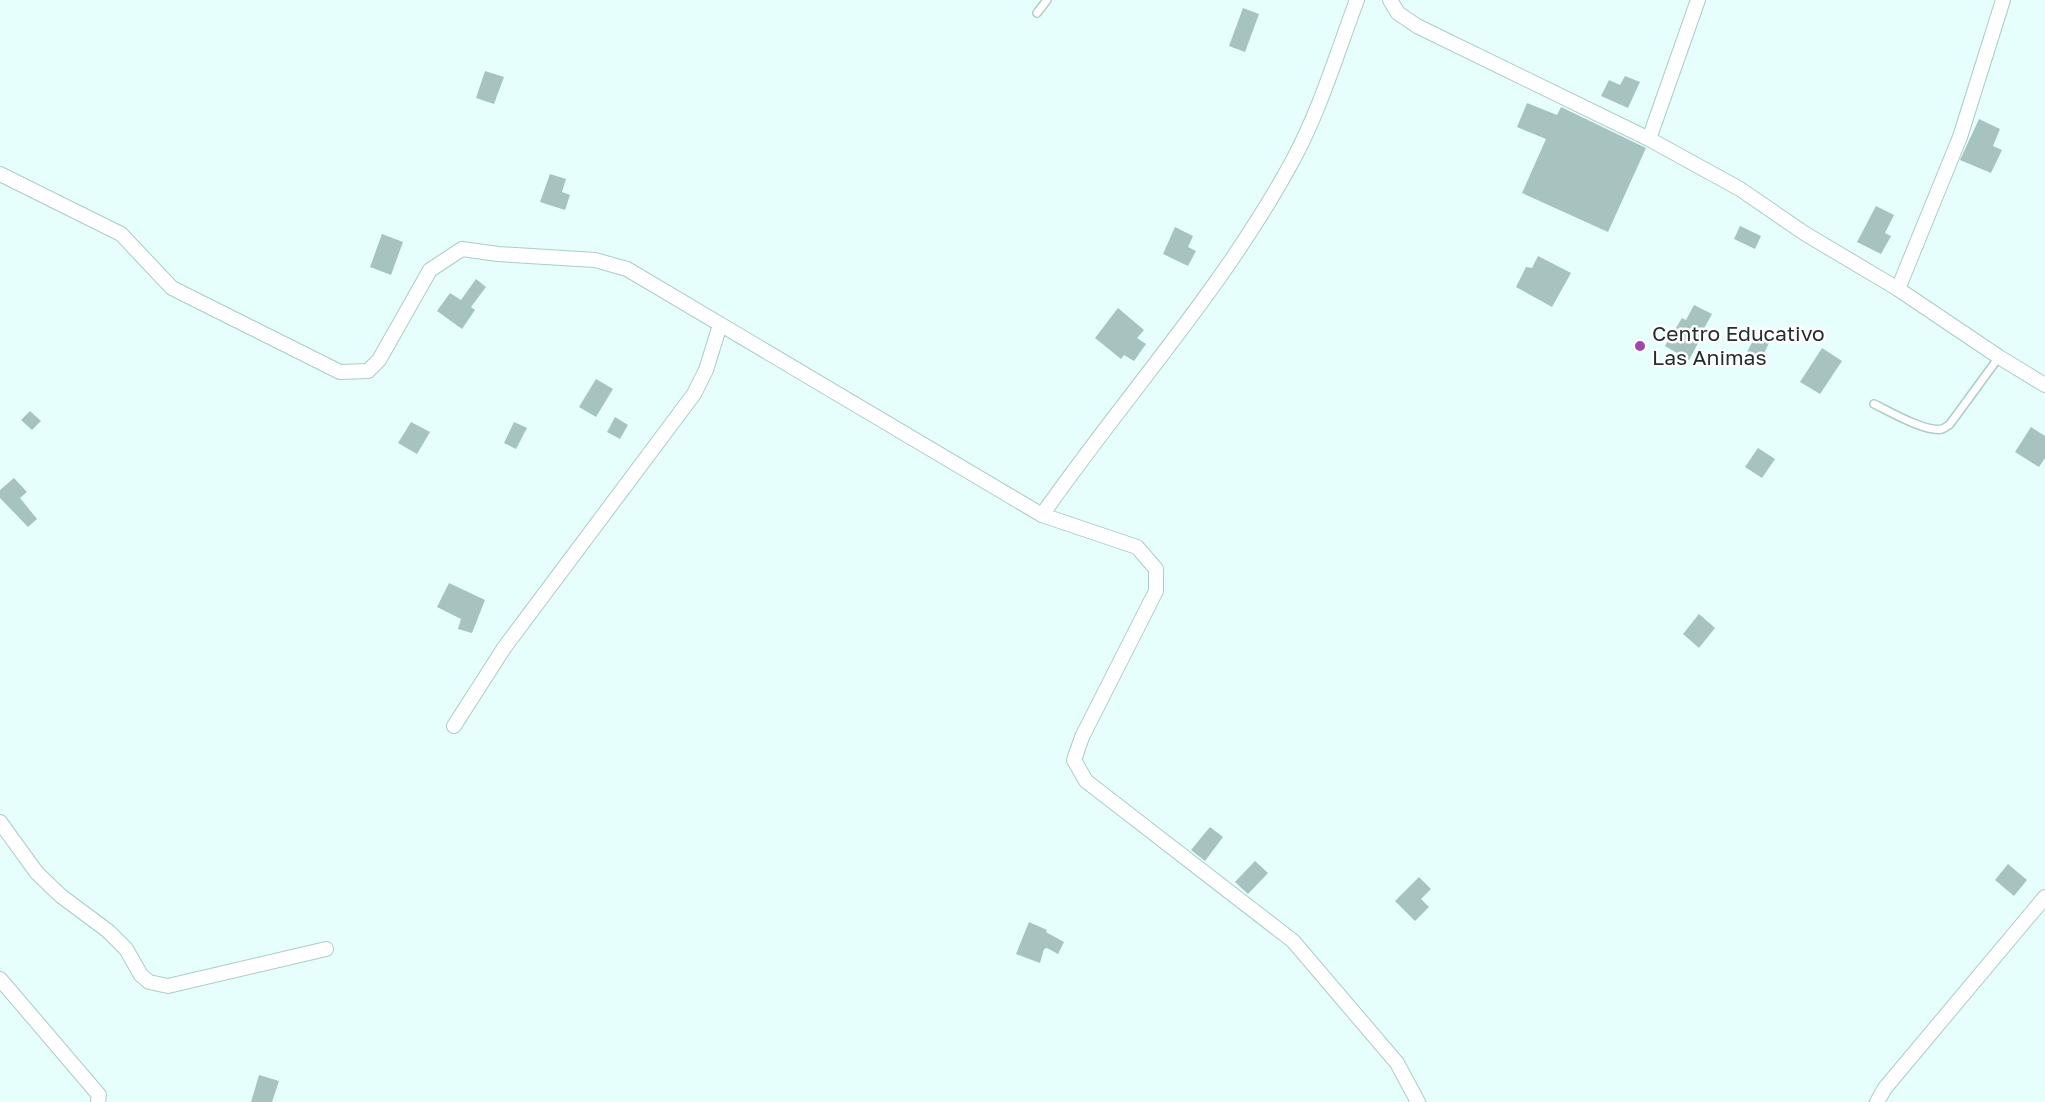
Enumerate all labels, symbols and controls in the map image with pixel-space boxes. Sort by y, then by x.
place label: Centro Educativo Las Animas [1652,320,1825,370]
marker: Centro Educativo Las Animas [1633,339,1647,353]

